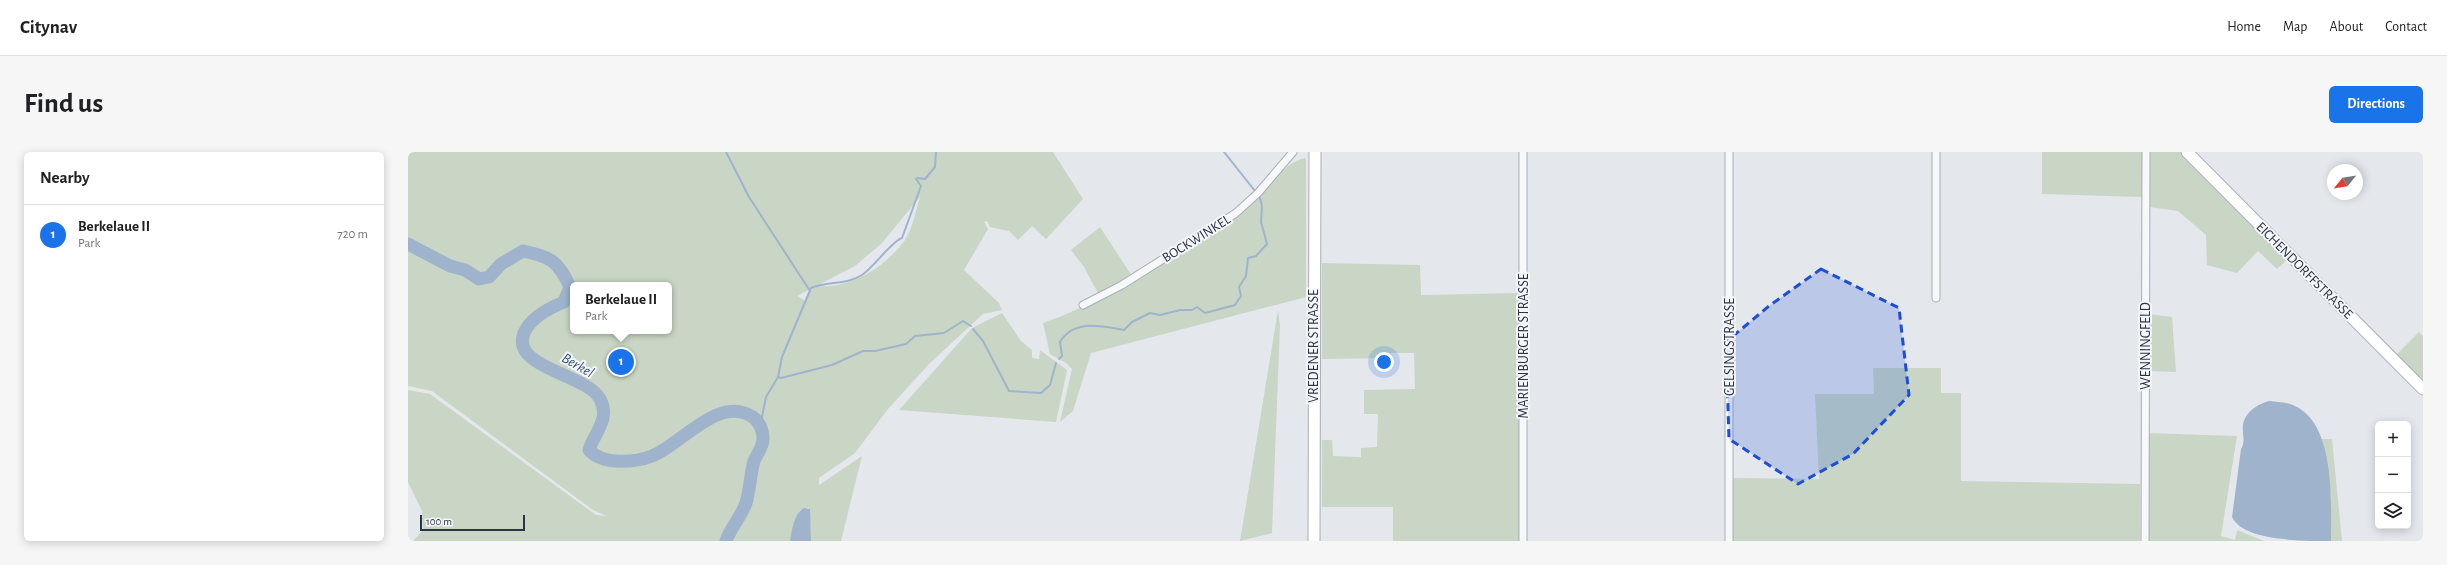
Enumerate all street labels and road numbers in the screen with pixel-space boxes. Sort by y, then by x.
street label: BOCKWINKEL [1160,212,1233,265]
street label: EICHENDORFFSTRASSE [2253,220,2356,322]
street label: MARIENBURGER STRASSE [1517,273,1531,419]
street label: VREDENER STRASSE [1307,289,1321,403]
street label: GELSINGSTRASSE [1723,298,1737,396]
street label: WENNINGFELD [2139,302,2153,390]

